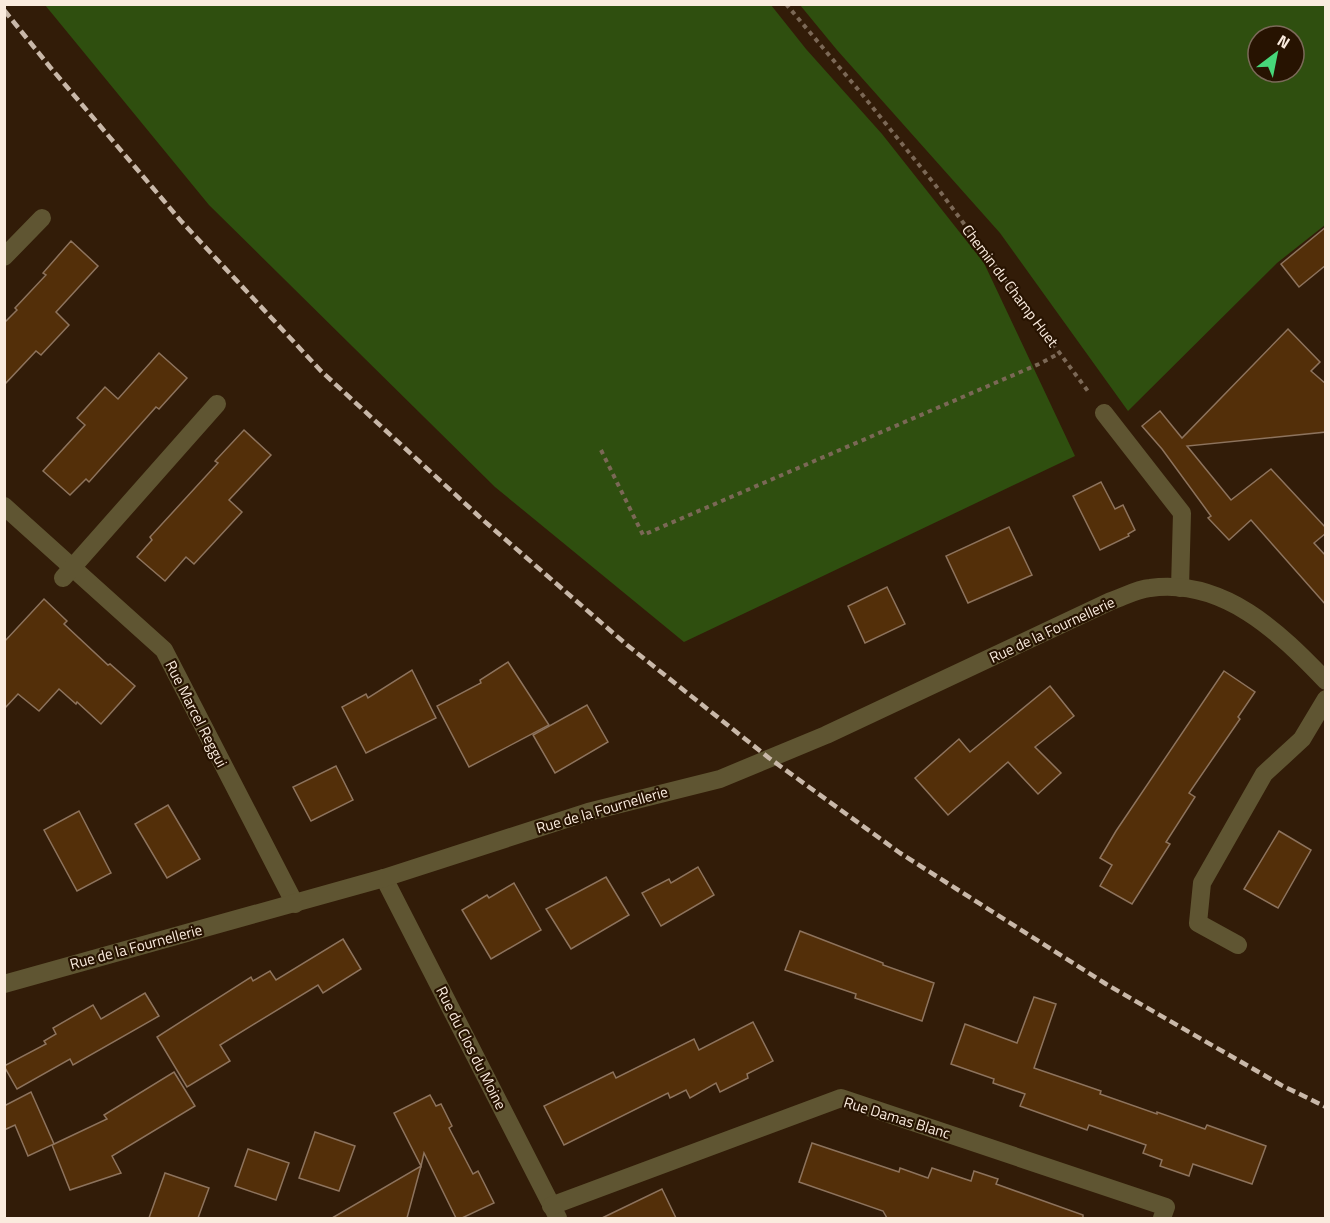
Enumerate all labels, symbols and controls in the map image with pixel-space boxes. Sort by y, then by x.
north arrow [1246,24,1306,84]
text: N [1273,28,1295,54]
street label: Chemin du Champ Huet [957,219,1065,353]
street label: Rue de la Fournellerie [985,590,1118,669]
street label: Rue Marcel Reggui [160,656,233,771]
street label: Rue de la Fournellerie [533,780,670,839]
street label: Rue de la Fournellerie [67,918,205,975]
street label: Rue du Clos du Moine [430,982,512,1113]
street label: Rue Damas Blanc [841,1090,953,1145]

